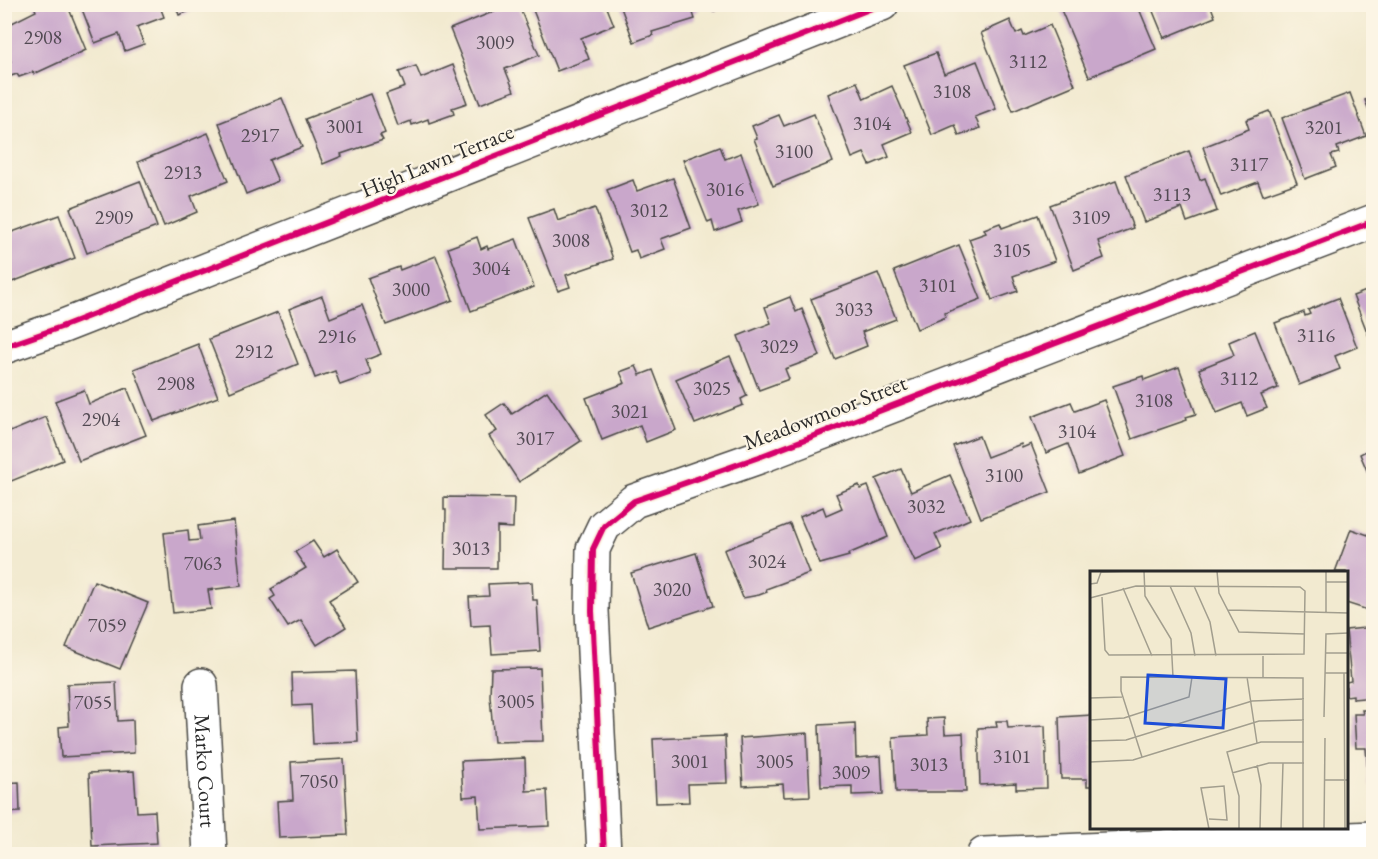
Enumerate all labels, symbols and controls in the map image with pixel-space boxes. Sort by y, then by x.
house number: 2908 [24,24,62,50]
house number: 3009 [476,29,515,55]
house number: 3112 [1009,48,1048,74]
house number: 3108 [933,78,971,104]
house number: 3104 [853,110,892,136]
house number: 3001 [326,113,364,139]
house number: 3201 [1305,114,1343,140]
street label: High Lawn Terrace [356,116,518,204]
house number: 2917 [241,122,280,148]
house number: 3100 [775,138,814,164]
house number: 3117 [1230,151,1269,177]
house number: 2913 [164,159,202,185]
house number: 3016 [706,176,745,202]
house number: 3113 [1153,181,1191,207]
house number: 3012 [630,197,669,223]
house number: 2909 [95,204,134,230]
house number: 3109 [1072,204,1111,230]
house number: 3008 [552,227,590,253]
house number: 3105 [993,237,1031,263]
house number: 3004 [472,255,511,281]
house number: 3101 [919,272,957,298]
house number: 3000 [392,276,431,302]
house number: 3033 [835,296,873,322]
house number: 3116 [1297,322,1336,348]
house number: 2916 [318,323,357,349]
house number: 3029 [760,333,799,359]
house number: 2912 [235,338,274,364]
house number: 3112 [1220,365,1259,391]
street label: Meadowmoor Street [739,368,911,457]
house number: 2908 [157,370,195,396]
house number: 3025 [693,375,731,401]
house number: 3108 [1135,387,1173,413]
house number: 3021 [611,398,649,424]
house number: 2904 [82,406,121,432]
house number: 3104 [1058,418,1097,444]
house number: 3017 [516,425,555,451]
house number: 3100 [985,462,1024,488]
house number: 3032 [907,493,946,519]
house number: 3013 [452,535,490,561]
house number: 3024 [748,548,787,574]
house number: 7063 [184,550,222,576]
inset map [1090,571,1348,829]
house number: 3020 [653,576,692,602]
house number: 7059 [88,612,127,638]
house number: 3005 [497,688,535,714]
house number: 7055 [74,689,112,715]
street label: Marko Court [188,713,223,828]
house number: 3101 [993,743,1031,769]
house number: 3001 [671,748,709,774]
house number: 3005 [756,748,794,774]
house number: 3013 [910,751,948,777]
house number: 3009 [832,759,871,785]
house number: 7050 [300,768,339,794]

